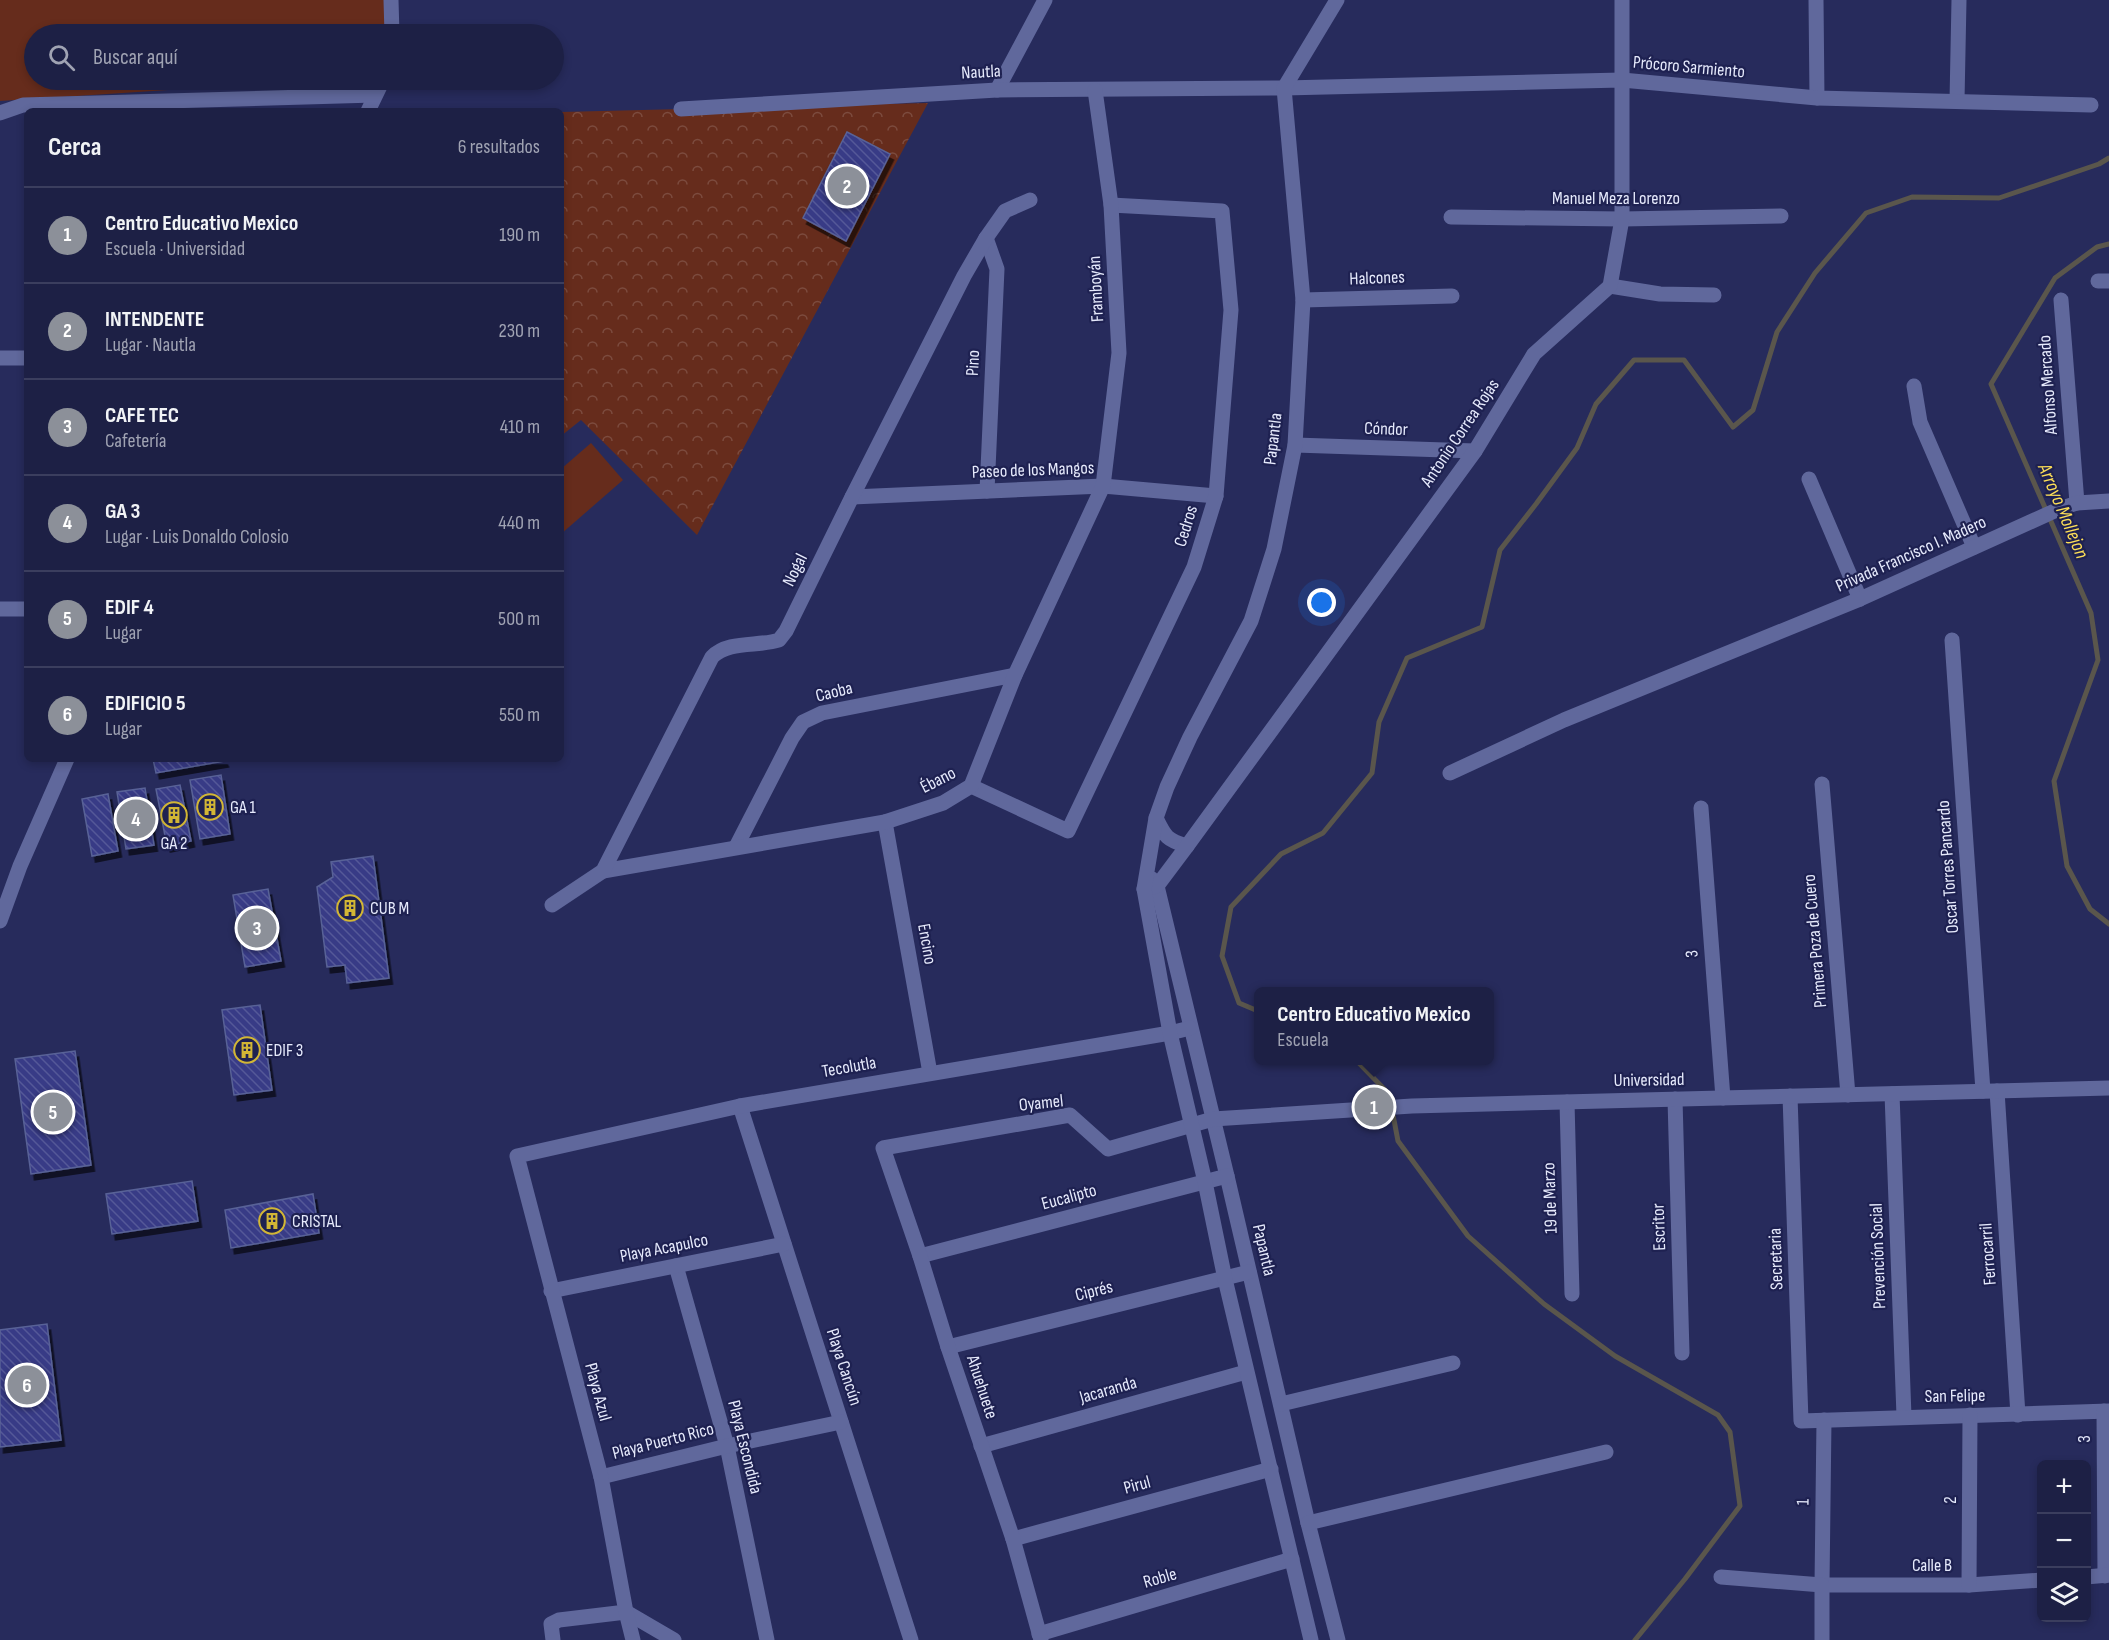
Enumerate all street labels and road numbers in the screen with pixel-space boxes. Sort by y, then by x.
street label: Prócoro Sarmiento [1632,52,1746,82]
street label: Nautla [961,60,1001,84]
street label: Manuel Meza Lorenzo [1552,188,1680,209]
street label: Framboyán [1084,255,1108,323]
street label: Halcones [1349,267,1405,289]
street label: Alfonso Mercado [2034,335,2062,436]
street label: Pino [962,349,984,377]
street label: Antonio Correa Rojas [1416,375,1504,492]
street label: Papantla [1259,412,1287,466]
street label: Cóndor [1364,418,1408,440]
street label: Paseo de los Mangos [971,457,1095,483]
street label: Cedros [1170,503,1202,549]
street label: Privada Francisco I. Madero [1833,511,1989,597]
street label: Nogal [778,550,812,590]
street label: Caoba [813,677,855,707]
street label: Ébano [917,762,959,798]
street label: Oscar Torres Pancardo [1933,800,1963,934]
street label: Primera Poza de Cuero [1799,873,1831,1009]
street label: Encino [913,922,941,966]
street label: 3 [1681,950,1703,958]
street label: Tecolutla [820,1052,878,1082]
street label: Universidad [1613,1069,1685,1091]
street label: Oyamel [1018,1090,1064,1116]
street label: 19 de Marzo [1538,1162,1562,1234]
street label: Eucalipto [1039,1180,1099,1214]
street label: Escritor [1648,1203,1670,1251]
street label: Prevención Social [1866,1203,1890,1309]
street label: Papantla [1248,1222,1280,1278]
street label: Ferrocarril [1975,1222,2001,1286]
street label: Secretaria [1764,1228,1788,1290]
street label: Playa Acapulco [618,1229,710,1267]
street label: Ciprés [1073,1276,1115,1306]
street label: Playa Cancún [822,1326,866,1408]
street label: Ahuehuete [962,1352,1002,1421]
street label: Playa Azul [580,1361,616,1423]
street label: Jacaranda [1076,1372,1139,1408]
street label: San Felipe [1924,1385,1986,1407]
street label: Playa Escondida [723,1398,767,1496]
street label: Playa Puerto Rico [610,1418,716,1464]
street label: 3 [2074,1435,2095,1443]
street label: Pirul [1121,1471,1153,1499]
street label: 2 [1940,1496,1961,1504]
street label: 1 [1792,1498,1814,1505]
street label: Calle B [1912,1555,1952,1576]
street label: Roble [1141,1563,1179,1593]

